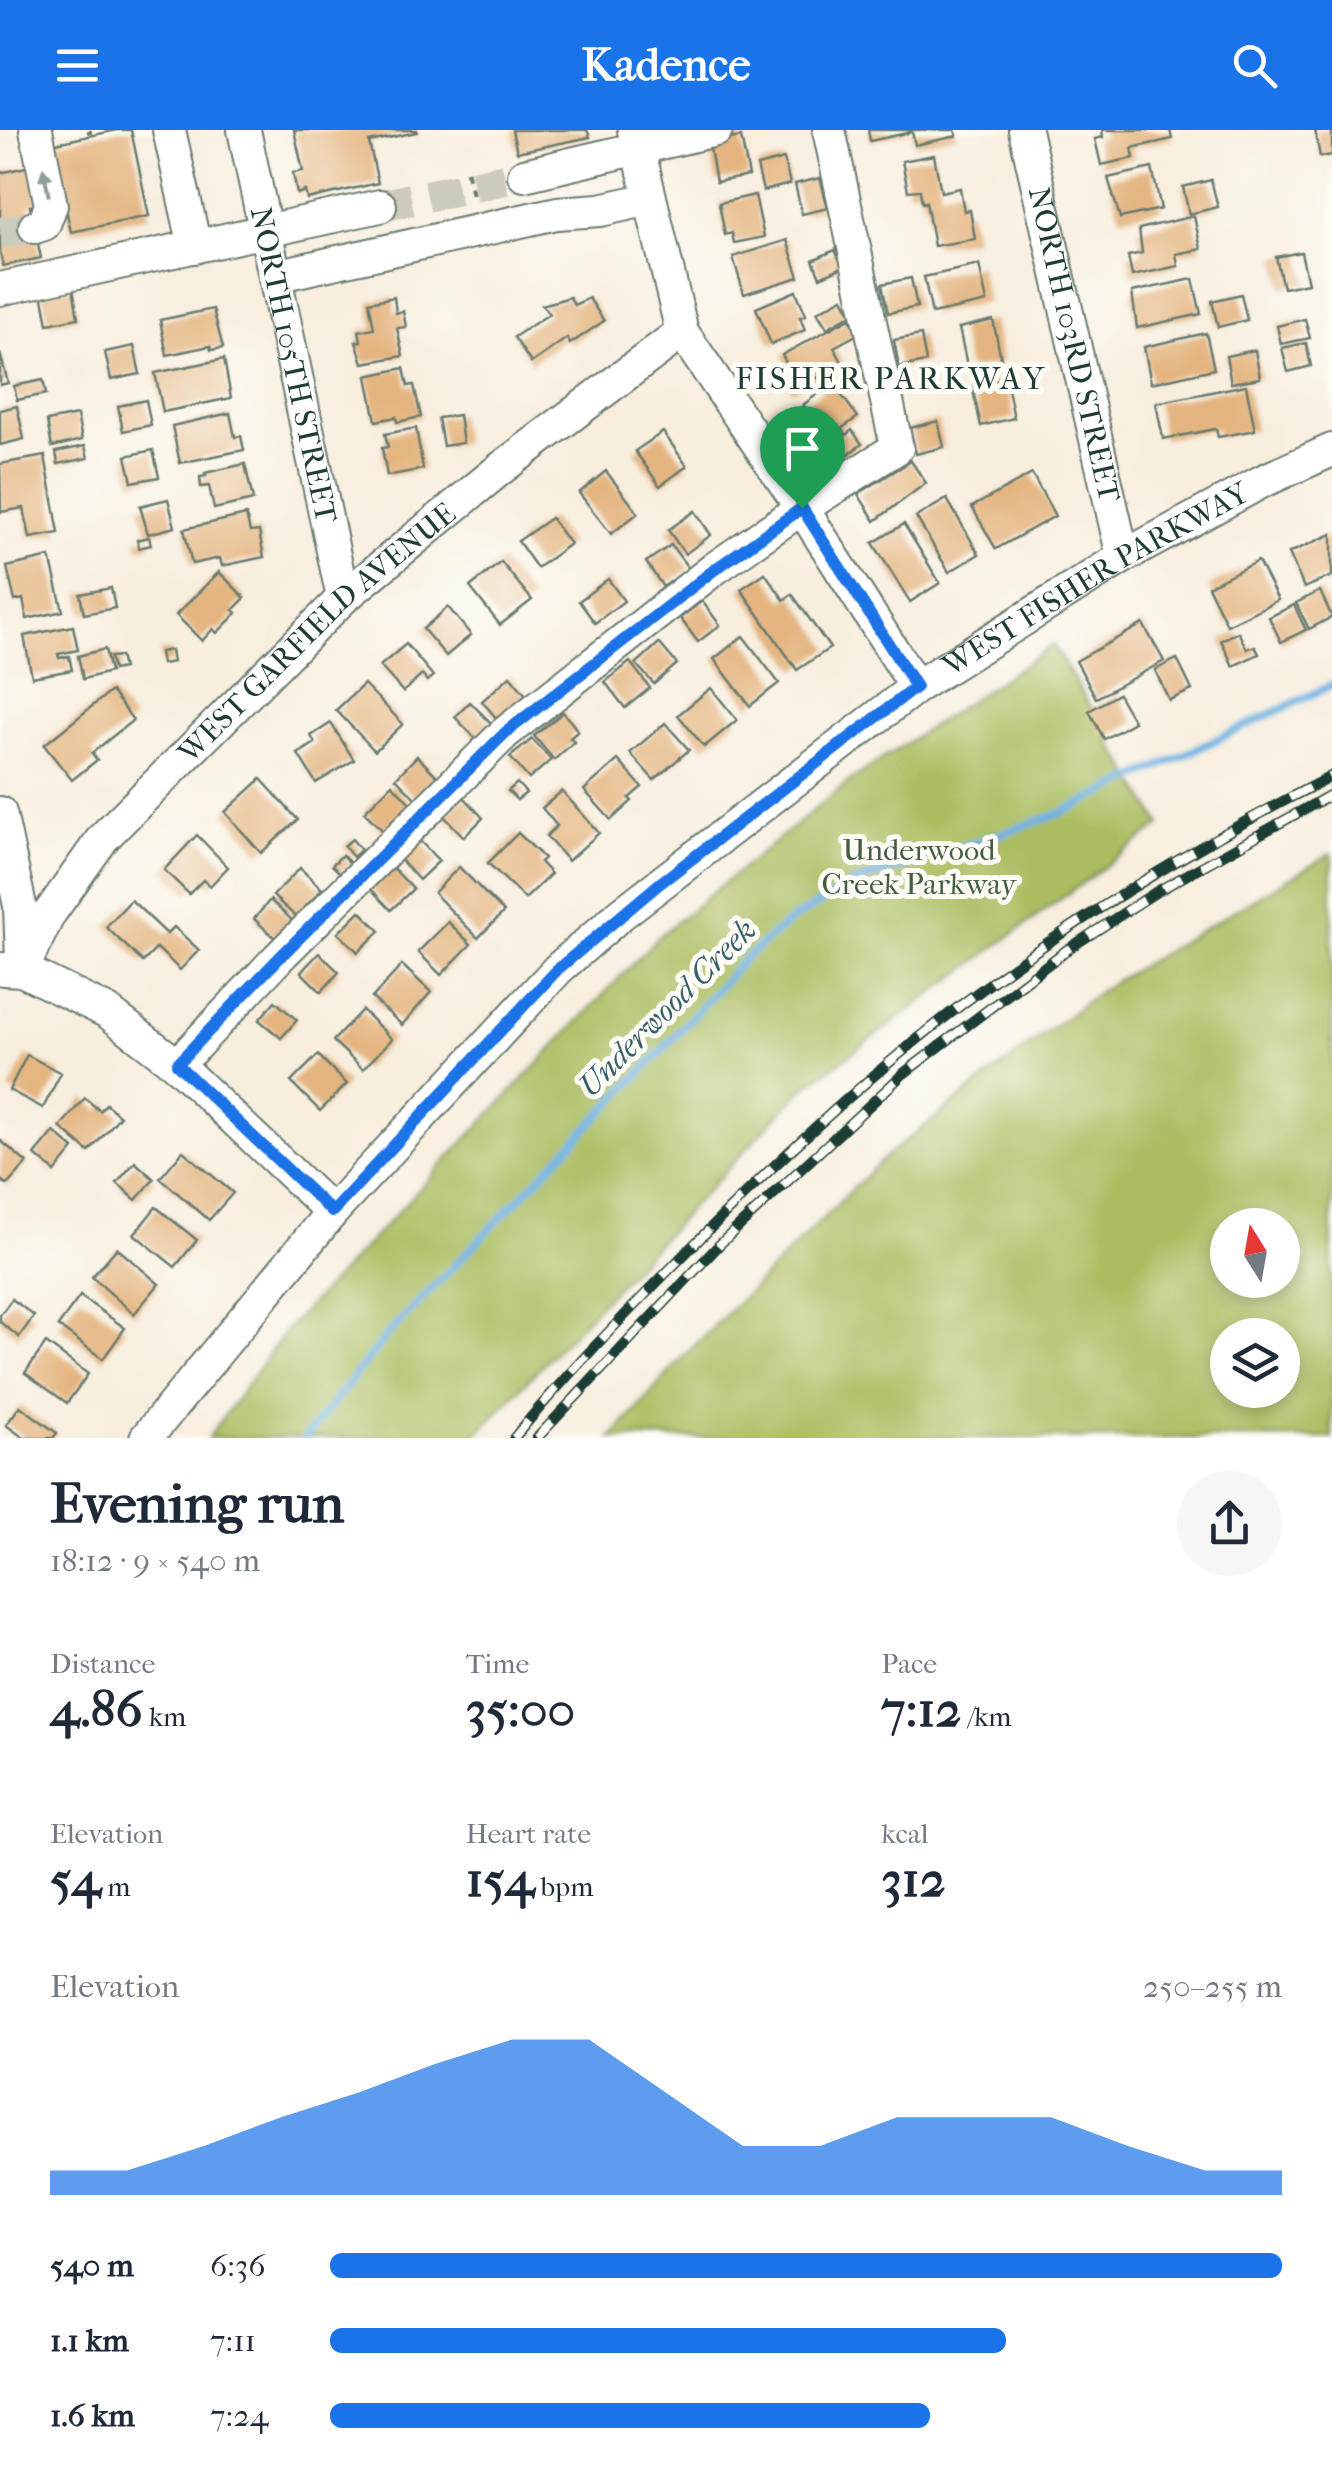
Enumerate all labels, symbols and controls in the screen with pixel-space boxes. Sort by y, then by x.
icon: menu [50,38,105,93]
icon: search [1227,38,1282,93]
text: Kadence [582,39,750,92]
one-way arrow [38,166,54,197]
street label: NORTH 103RD STREET [1021,184,1127,506]
street label: NORTH 105TH STREET [243,204,344,527]
district label: FISHER PARKWAY [735,360,1047,397]
pin [760,406,845,509]
icon: arrive [775,421,830,476]
street label: WEST FISHER PARKWAY [935,474,1256,684]
street label: WEST GARFIELD AVENUE [170,496,462,771]
park label: Underwood Creek Parkway [821,833,1018,902]
water label: Underwood Creek [570,911,764,1105]
north arrow [1210,1208,1300,1298]
map controls [1210,1208,1300,1408]
button: layers [1210,1318,1300,1408]
button: share [1177,1471,1282,1576]
text: Evening run [50,1472,344,1536]
text: 18:12 · 9 × 540 m [50,1542,260,1579]
text: Distance [50,1647,155,1680]
text: Time [466,1647,529,1680]
text: Pace [881,1647,937,1680]
text: 4.86 [50,1680,143,1739]
text: 35:00 [466,1680,575,1739]
text: 7:12 [881,1680,961,1739]
text: km [143,1700,186,1733]
text: /km [961,1700,1012,1733]
text: Elevation [50,1817,163,1850]
text: Heart rate [466,1817,591,1850]
text: kcal [881,1817,928,1850]
text: 54 [50,1850,101,1909]
text: 154 [466,1850,534,1909]
text: 312 [881,1850,945,1909]
text: m [101,1870,130,1903]
text: bpm [534,1870,593,1903]
text: Elevation [50,1968,179,2005]
text: 250–255 m [1143,1968,1282,2005]
text: 540 m [50,2247,134,2284]
text: 6:36 [210,2247,266,2284]
text: 1.1 km [50,2322,129,2359]
text: 7:11 [210,2322,256,2359]
text: 1.6 km [50,2397,135,2434]
text: 7:24 [210,2397,269,2434]

